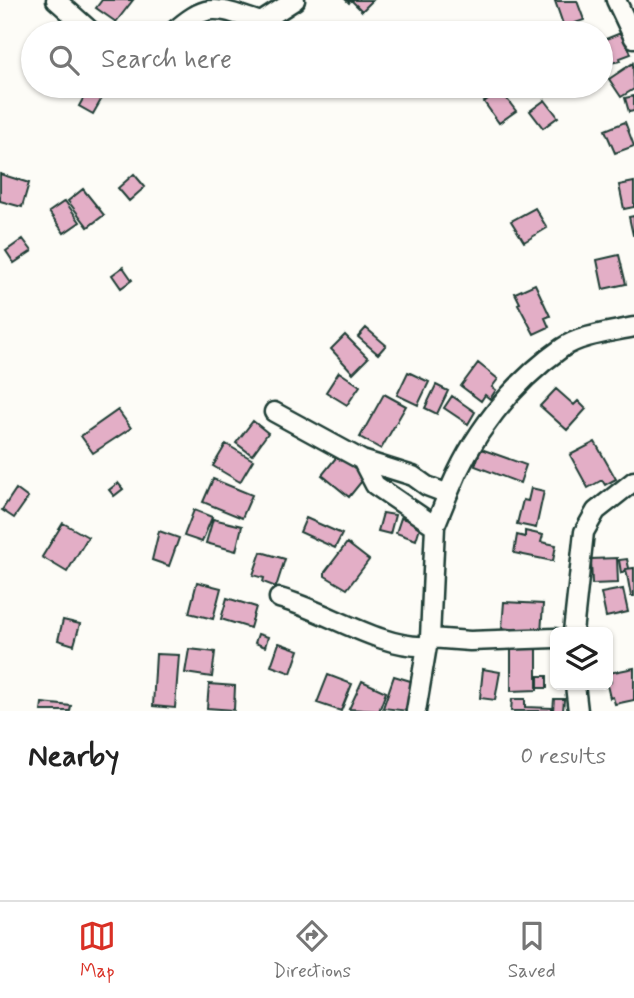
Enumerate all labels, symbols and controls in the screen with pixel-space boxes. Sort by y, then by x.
search box [21,21,613,98]
icon: search [45,41,83,79]
text: Search here [101,43,232,77]
map controls [550,627,613,690]
button: layers [550,627,613,690]
text: Nearby [28,737,119,776]
text: 0 results [520,742,606,772]
tab: Map [78,917,116,984]
tab: Directions [273,917,351,984]
tab: Saved [508,917,556,984]

